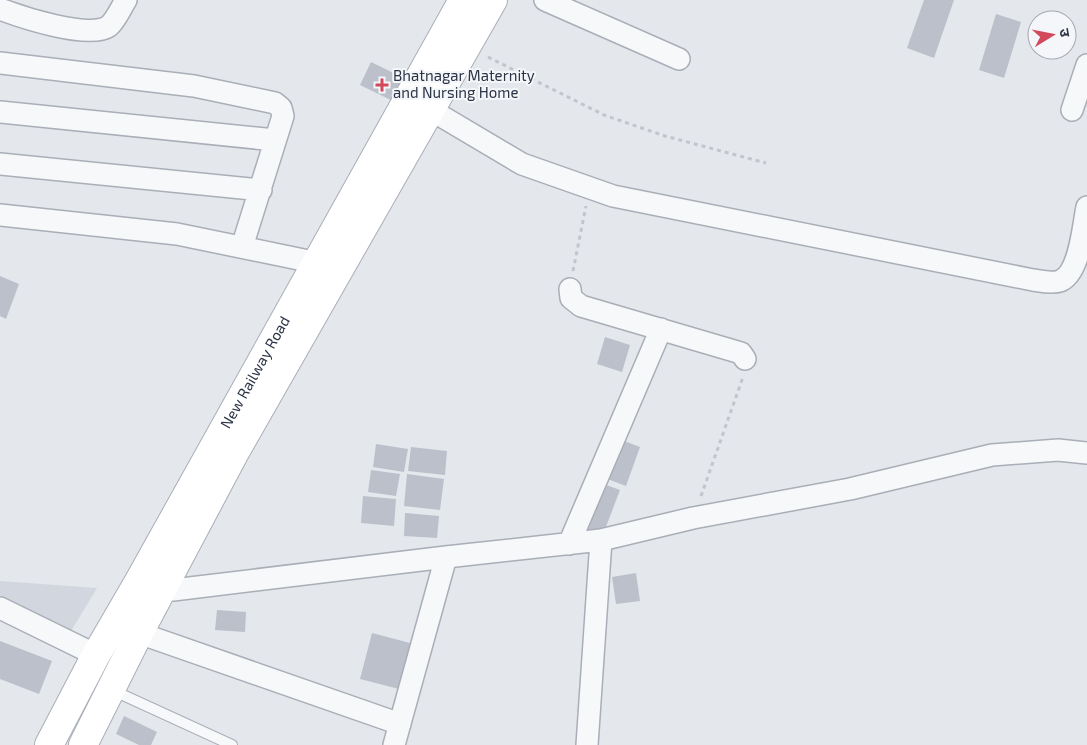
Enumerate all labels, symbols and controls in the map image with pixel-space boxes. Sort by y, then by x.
north arrow [1027,10,1077,60]
text: उ [1056,27,1075,39]
place label: Bhatnagar Maternity and Nursing Home [393,66,535,101]
marker: Bhatnagar Maternity and Nursing Home [375,78,389,92]
street label: New Railway Road [216,313,293,431]

